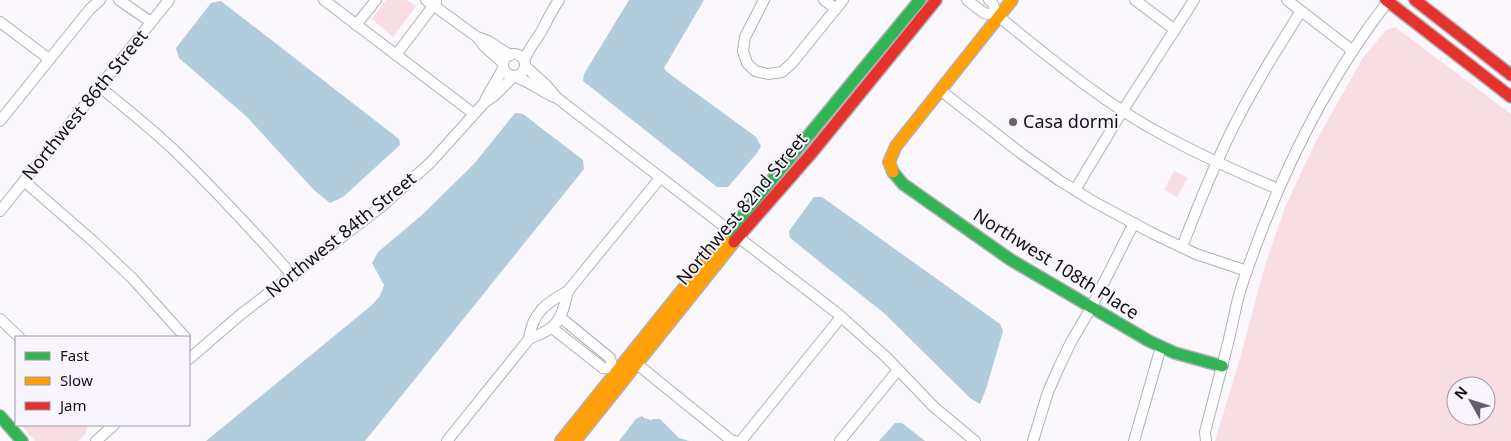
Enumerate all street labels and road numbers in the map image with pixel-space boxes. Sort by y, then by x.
street label: Northwest 86th Street [16,24,153,185]
street label: Northwest 82nd Street [671,127,812,289]
street label: Northwest 84th Street [260,166,421,302]
street label: Northwest 108th Place [969,202,1144,324]

